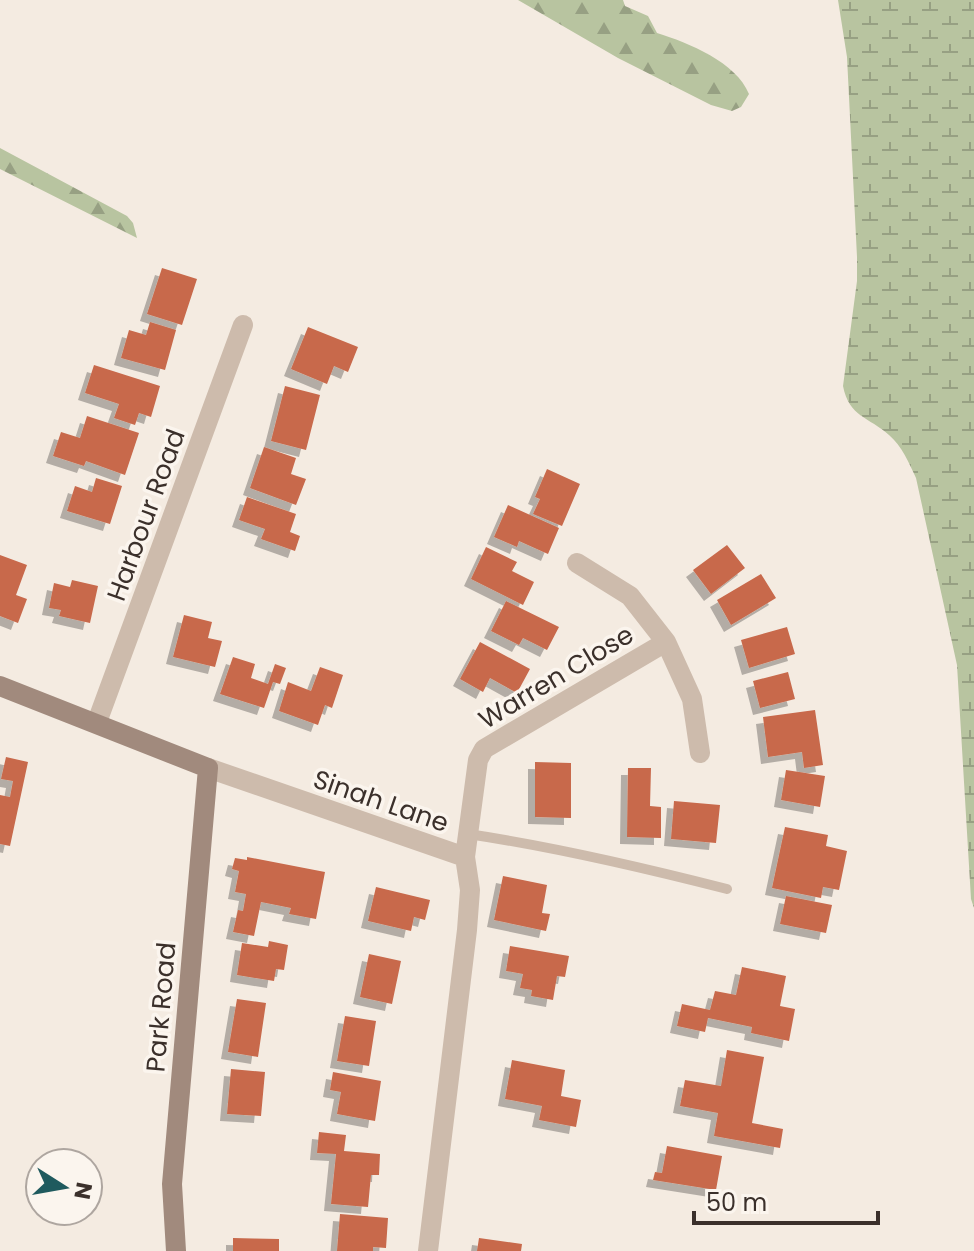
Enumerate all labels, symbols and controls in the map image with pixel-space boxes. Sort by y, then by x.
street label: Harbour Road [98,424,194,606]
street label: Warren Close [472,617,640,737]
street label: Sinah Lane [308,761,454,841]
street label: Park Road [137,941,185,1073]
north arrow [24,1147,104,1227]
scale bar [694,1175,878,1225]
text: N [66,1180,100,1202]
text: 50 m [706,1186,767,1219]

